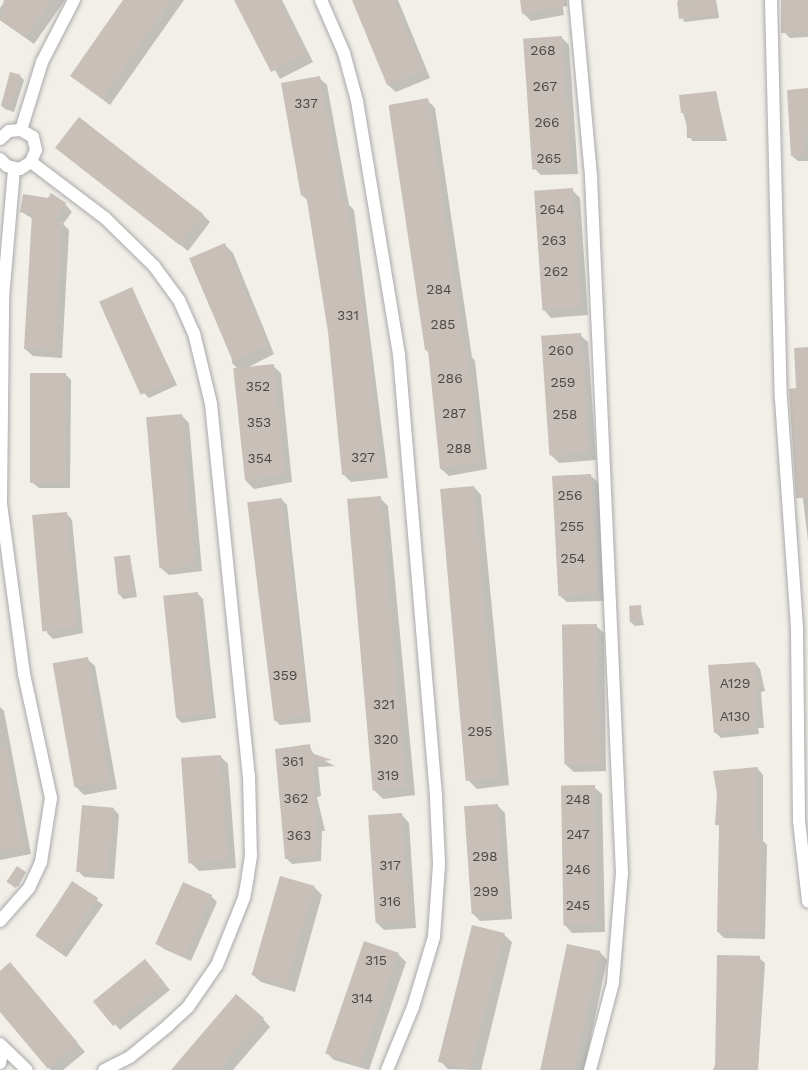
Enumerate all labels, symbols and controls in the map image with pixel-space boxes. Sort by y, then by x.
house number: 268 [530,42,556,58]
house number: 267 [533,78,557,94]
house number: 337 [294,95,318,111]
house number: 266 [534,114,560,130]
house number: 265 [537,150,561,166]
house number: 264 [539,201,565,217]
house number: 263 [542,232,566,248]
house number: 262 [544,263,568,279]
house number: 284 [426,281,452,297]
house number: 331 [337,307,359,323]
house number: 285 [431,316,455,332]
house number: 260 [548,342,574,358]
house number: 286 [437,370,463,386]
house number: 259 [551,374,575,390]
house number: 352 [246,378,270,394]
house number: 287 [442,405,466,421]
house number: 258 [553,406,577,422]
house number: 353 [247,414,271,430]
house number: 288 [446,440,472,456]
house number: 327 [351,449,375,465]
house number: 354 [248,450,272,466]
house number: 256 [558,487,582,503]
house number: 255 [560,518,584,534]
house number: 254 [561,550,585,566]
house number: 359 [273,667,297,683]
house number: A129 [720,675,750,691]
house number: 321 [373,696,395,712]
house number: A130 [720,708,750,724]
house number: 295 [468,723,492,739]
house number: 320 [373,731,399,747]
house number: 361 [282,753,304,769]
house number: 319 [377,767,399,783]
house number: 362 [284,790,308,806]
house number: 248 [566,791,590,807]
house number: 247 [566,826,590,842]
house number: 363 [287,827,311,843]
house number: 298 [472,848,498,864]
house number: 317 [379,857,401,873]
house number: 246 [566,861,590,877]
house number: 299 [473,883,499,899]
house number: 316 [379,893,401,909]
house number: 245 [566,897,590,913]
house number: 315 [365,952,387,968]
house number: 314 [351,990,373,1006]

